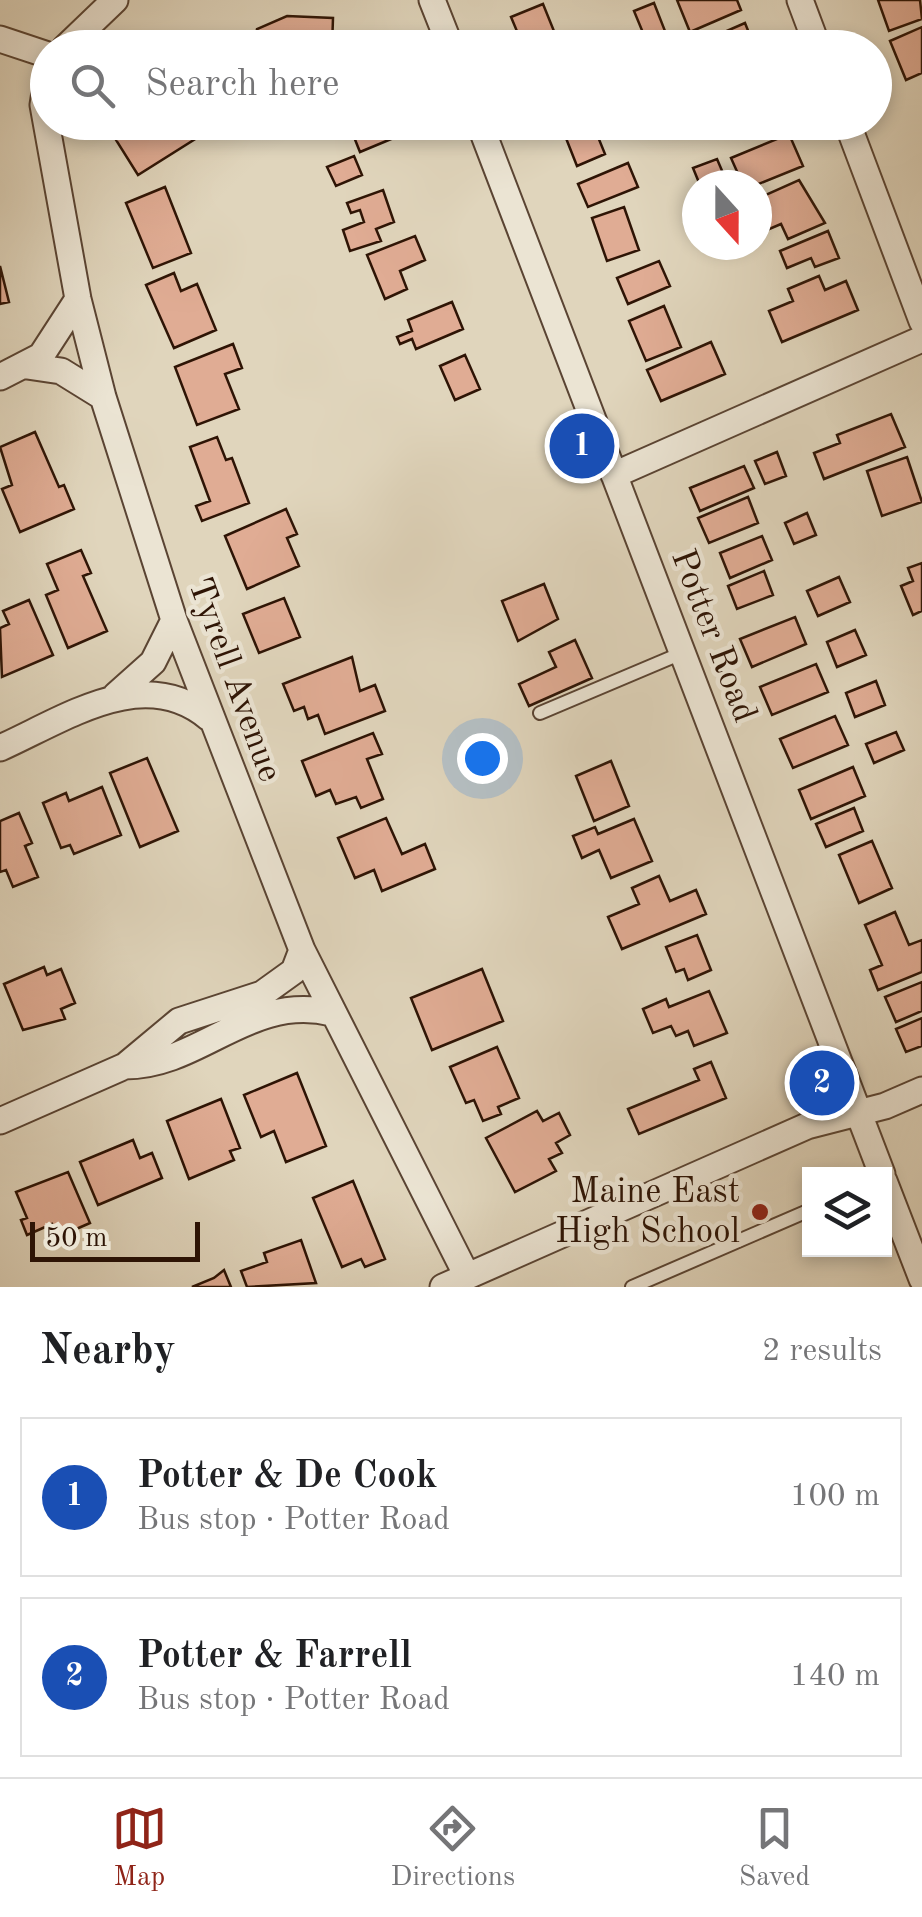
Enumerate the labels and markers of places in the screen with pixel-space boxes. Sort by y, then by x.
pin: 1 [550,408,614,484]
pin: 2 [790,1046,854,1120]
place label: Maine East High School [555,1175,740,1250]
marker: Maine East High School [749,1201,771,1223]

